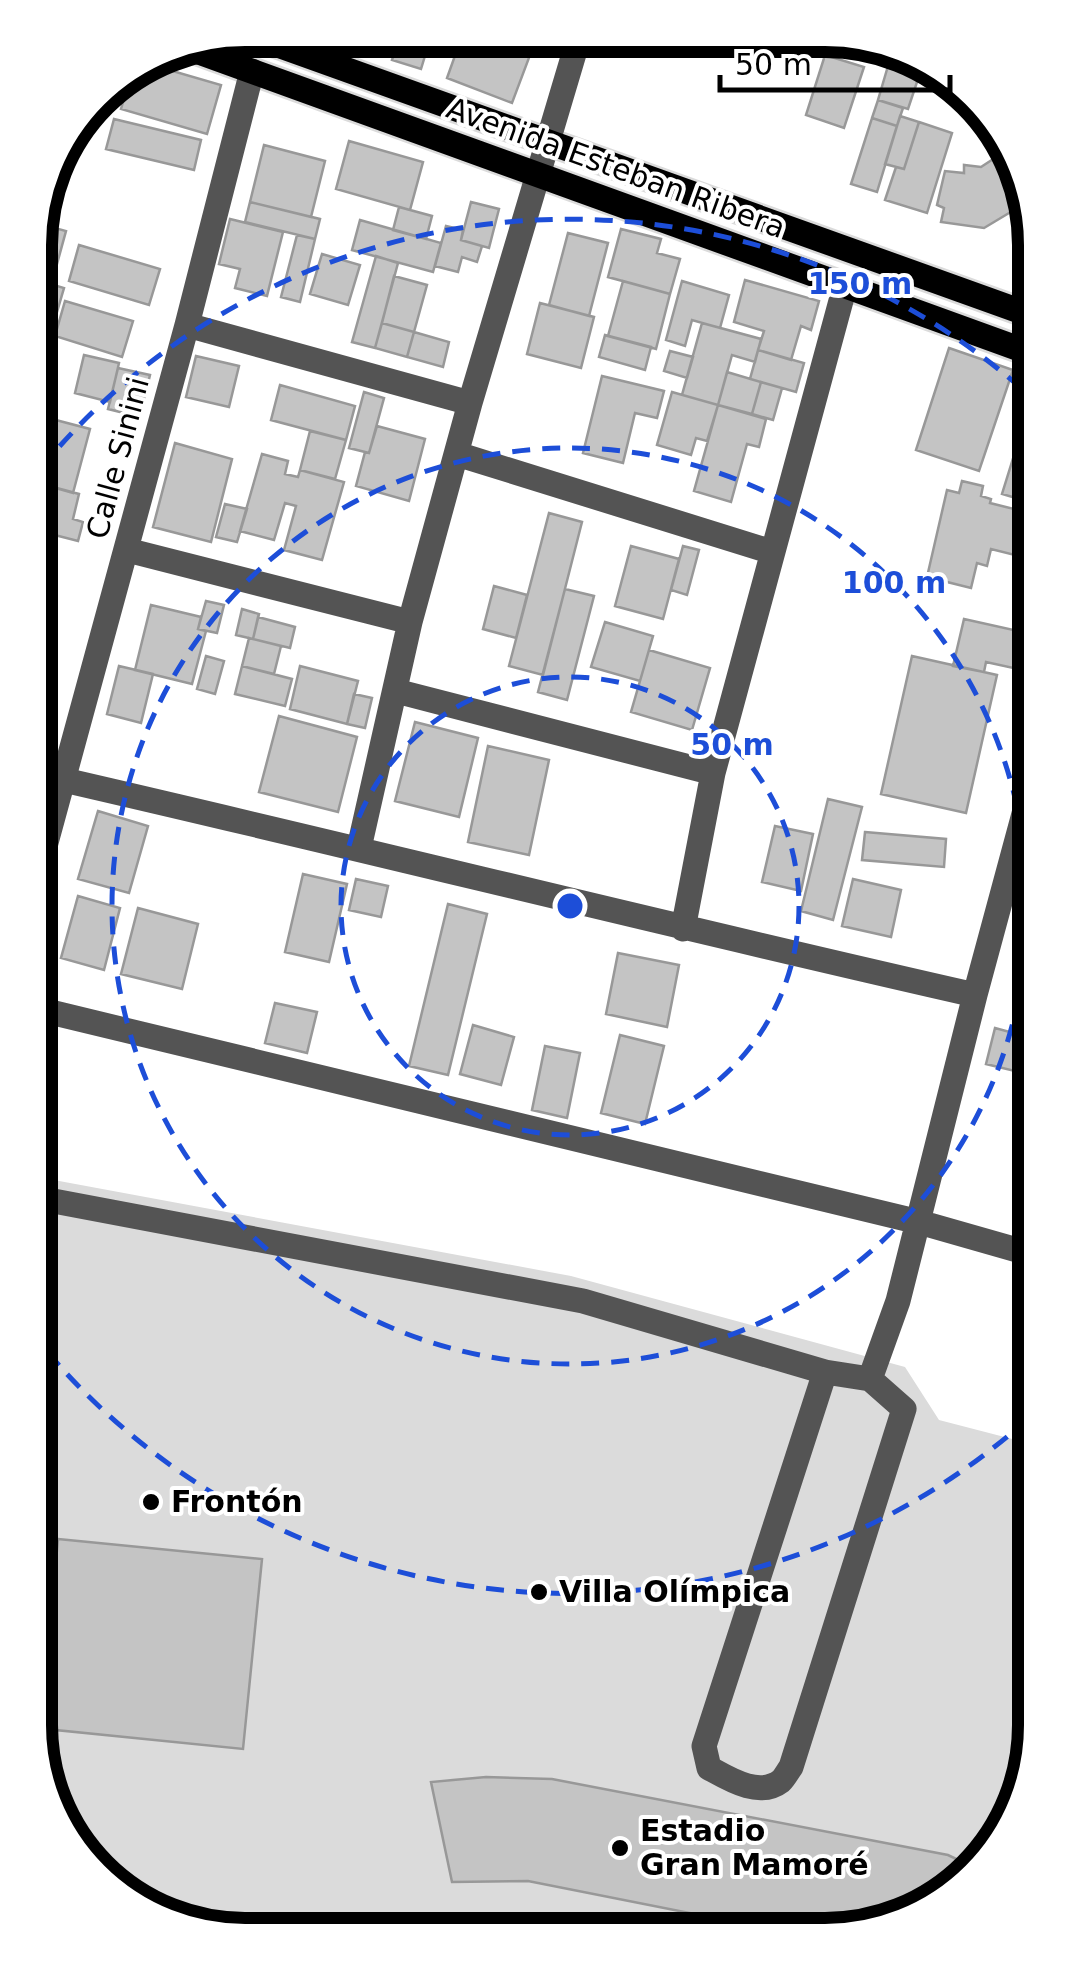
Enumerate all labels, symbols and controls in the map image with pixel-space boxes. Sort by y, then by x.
scale bar [720,30,950,92]
text: 50 m [735,47,812,82]
street label: Avenida Esteban Ribera [442,90,790,245]
text: 150 m [808,266,912,301]
street label: Calle Sinini [79,373,156,543]
text: 100 m [842,565,946,600]
text: 50 m [690,727,774,762]
centre of rings [552,888,588,924]
place label: Frontón [171,1484,303,1519]
marker: Frontón [140,1491,162,1513]
place label: Villa Olímpica [559,1574,790,1609]
marker: Villa Olímpica [528,1581,550,1603]
place label: Estadio Gran Mamoré [640,1813,869,1882]
marker: Estadio Gran Mamoré [609,1837,631,1859]

